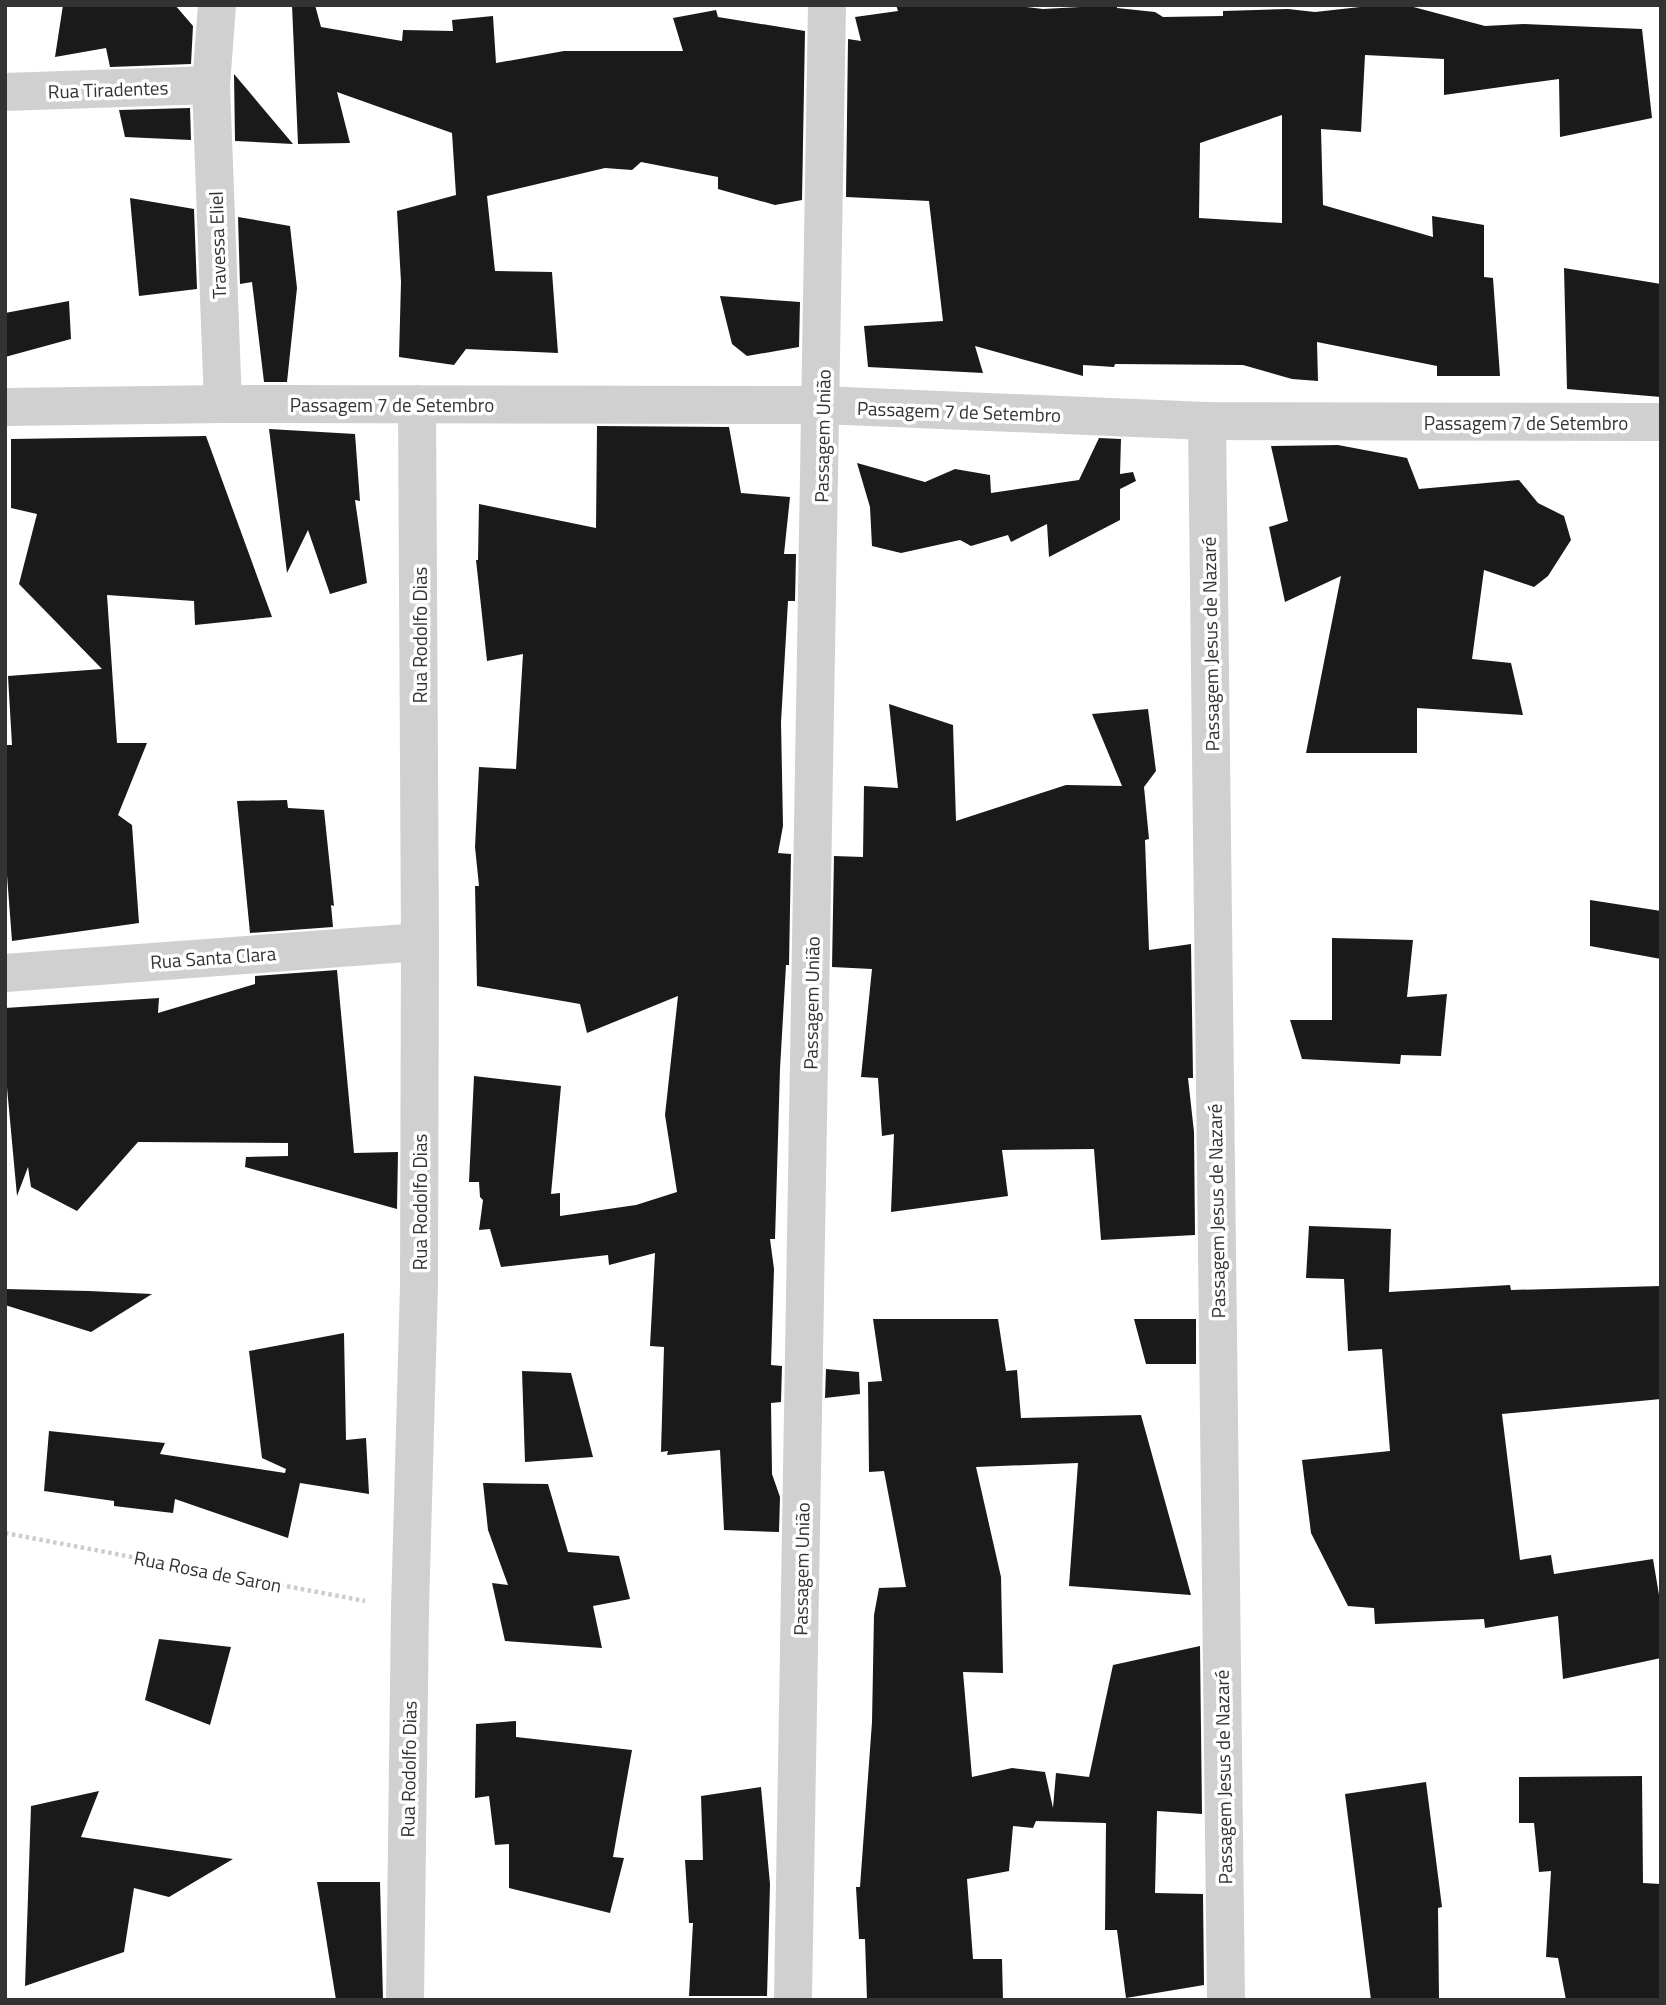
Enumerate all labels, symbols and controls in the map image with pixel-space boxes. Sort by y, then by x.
street label: Rua Tiradentes [47,72,169,106]
street label: Travessa Eliel [201,191,233,299]
street label: Passagem União [806,369,838,503]
street label: Passagem 7 de Setembro [290,390,494,419]
street label: Passagem 7 de Setembro [856,393,1062,429]
street label: Passagem 7 de Setembro [1424,408,1628,437]
street label: Passagem Jesus de Nazaré [1194,536,1226,752]
street label: Rua Rodolfo Dias [405,567,434,703]
street label: Passagem União [795,936,827,1070]
street label: Rua Santa Clara [149,938,277,976]
street label: Passagem Jesus de Nazaré [1200,1103,1232,1319]
street label: Rua Rodolfo Dias [405,1134,434,1270]
street label: Passagem União [785,1502,817,1636]
street label: Rua Rosa de Saron [132,1542,284,1600]
street label: Passagem Jesus de Nazaré [1207,1669,1239,1885]
street label: Rua Rodolfo Dias [392,1700,424,1838]

